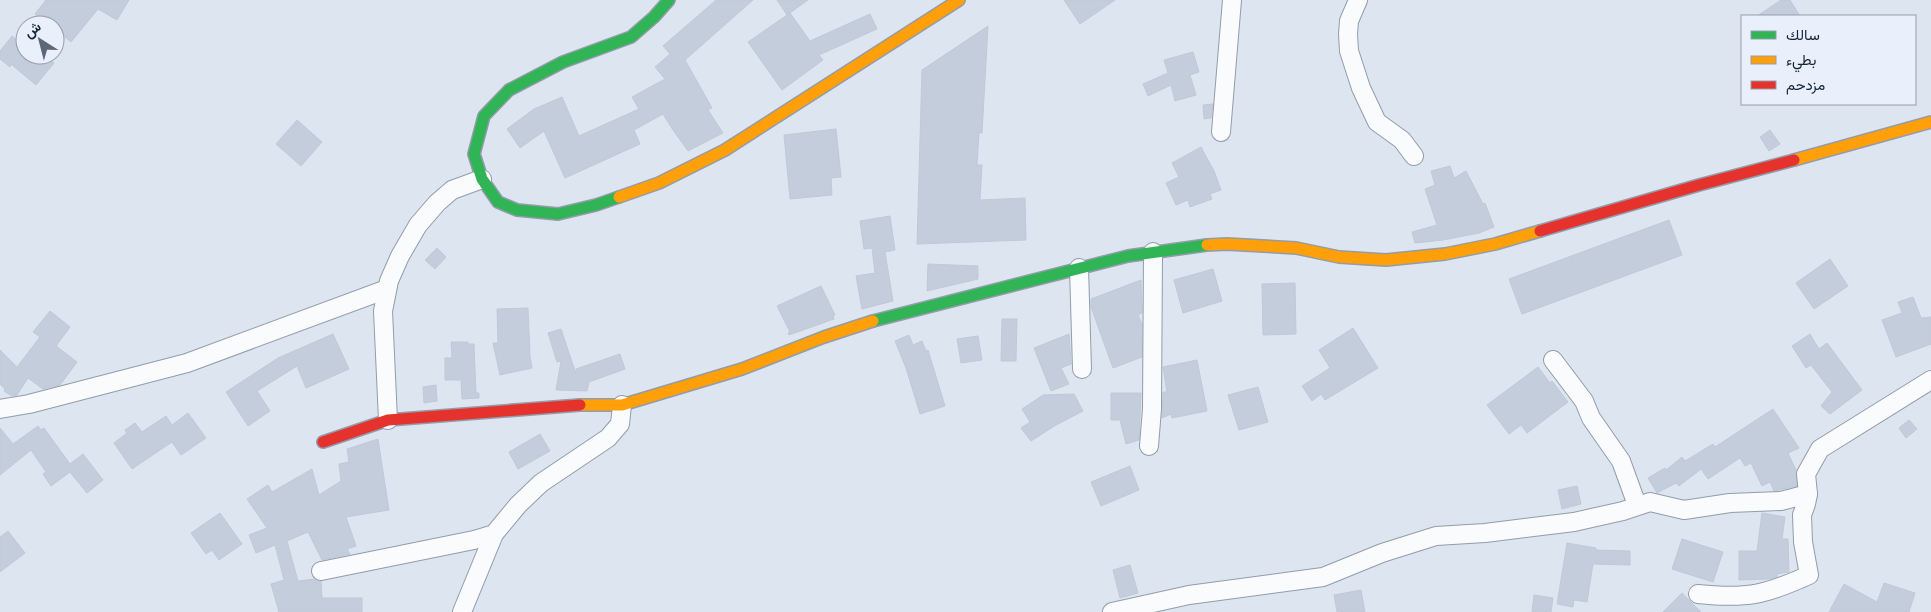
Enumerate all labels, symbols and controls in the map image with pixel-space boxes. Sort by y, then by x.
north arrow [15,15,65,65]
legend [1741,15,1916,105]
text: ش [21,18,45,42]
text: سالك [1786,26,1820,44]
text: بطيء [1786,51,1816,73]
text: مزدحم [1786,76,1825,95]

